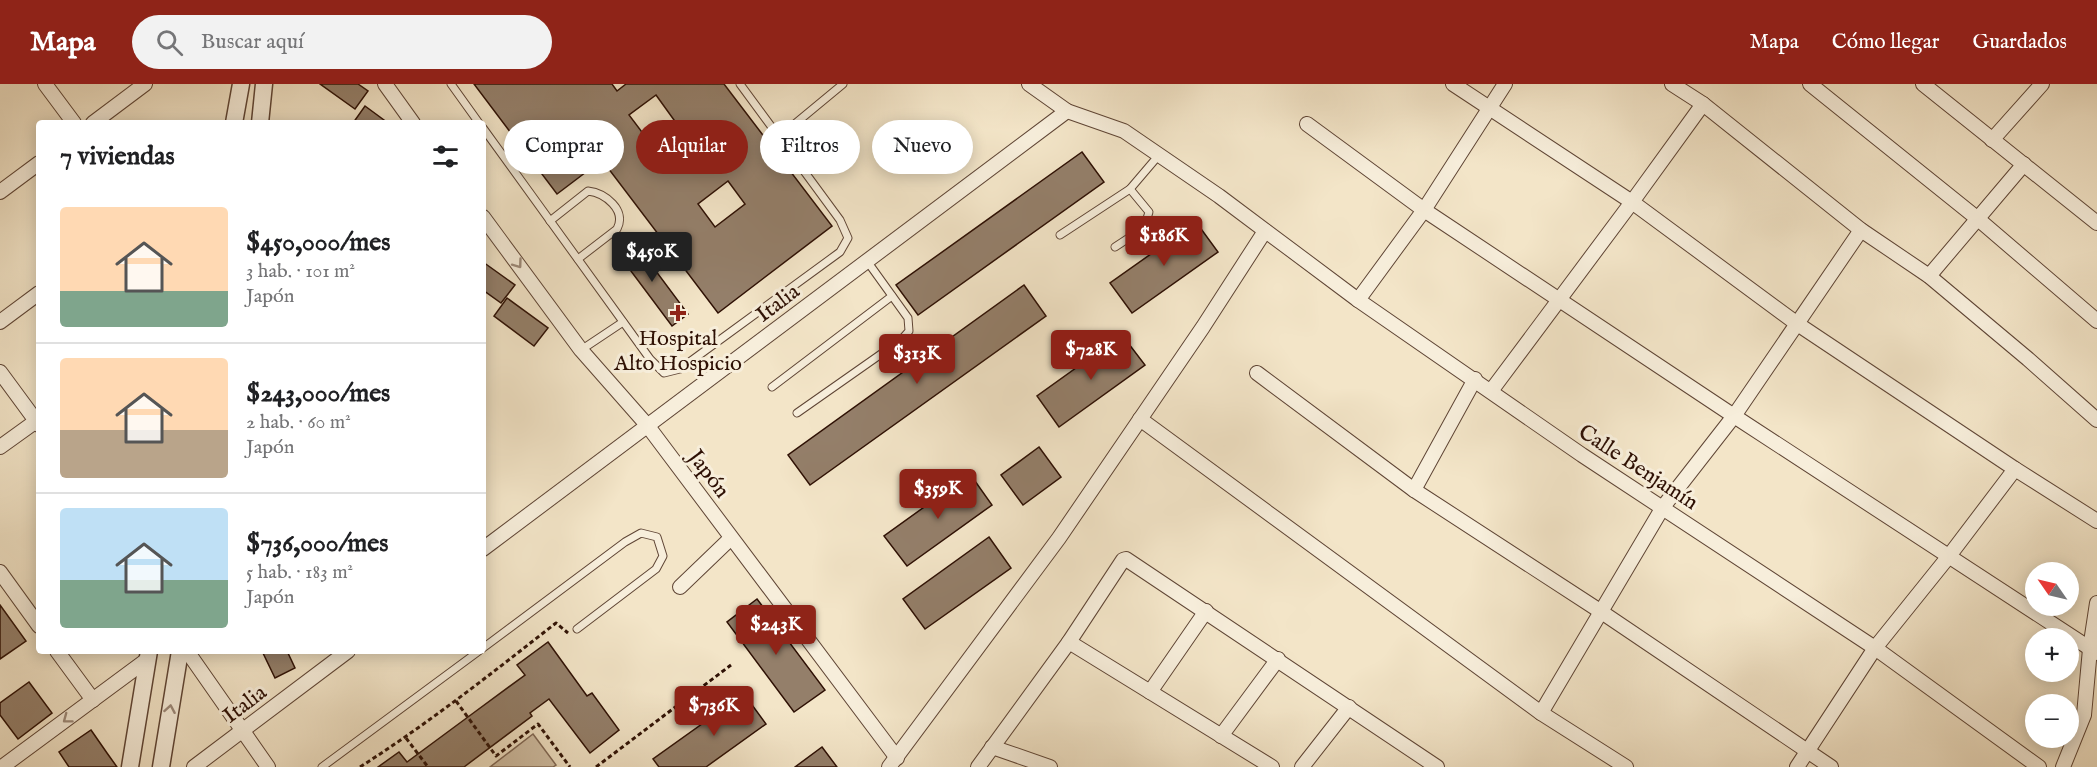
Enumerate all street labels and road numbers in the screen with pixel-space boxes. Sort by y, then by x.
street label: Italia [751,278,806,329]
street label: Calle Benjamín [1573,418,1704,517]
street label: Japón [679,442,736,504]
street label: Italia [218,679,273,730]

